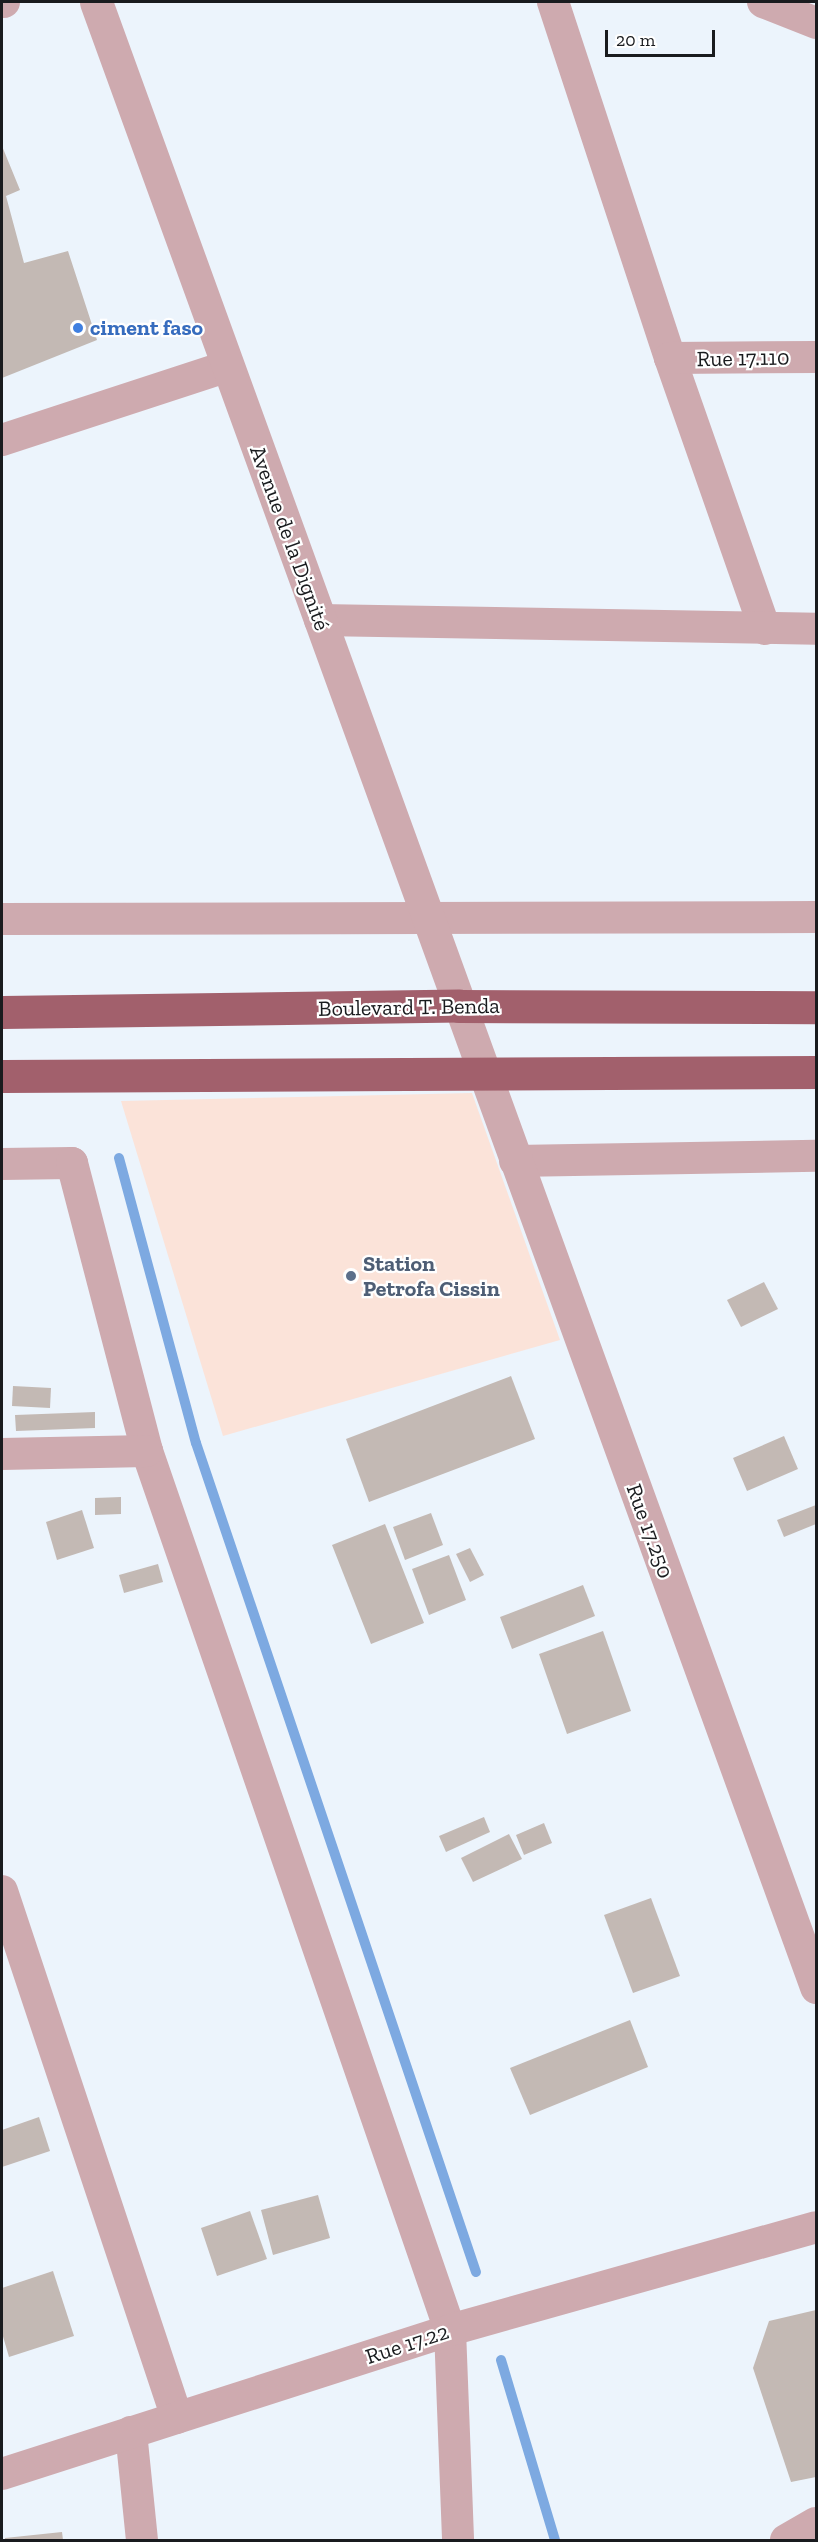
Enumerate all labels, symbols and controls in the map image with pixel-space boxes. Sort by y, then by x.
scale bar [608,18,718,56]
text: 20 m [616,29,655,51]
place label: ciment faso [90,315,203,341]
marker: ciment faso [71,321,85,335]
street label: Rue 17.110 [696,344,790,372]
street label: Avenue de la Dignité [244,442,336,634]
street label: Boulevard T. Benda [318,992,500,1022]
place label: Station Petrofa Cissin [363,1250,500,1302]
marker: Station Petrofa Cissin [344,1269,358,1283]
street label: Rue 17.250 [621,1480,679,1582]
street label: Rue 17.22 [362,2318,452,2370]

